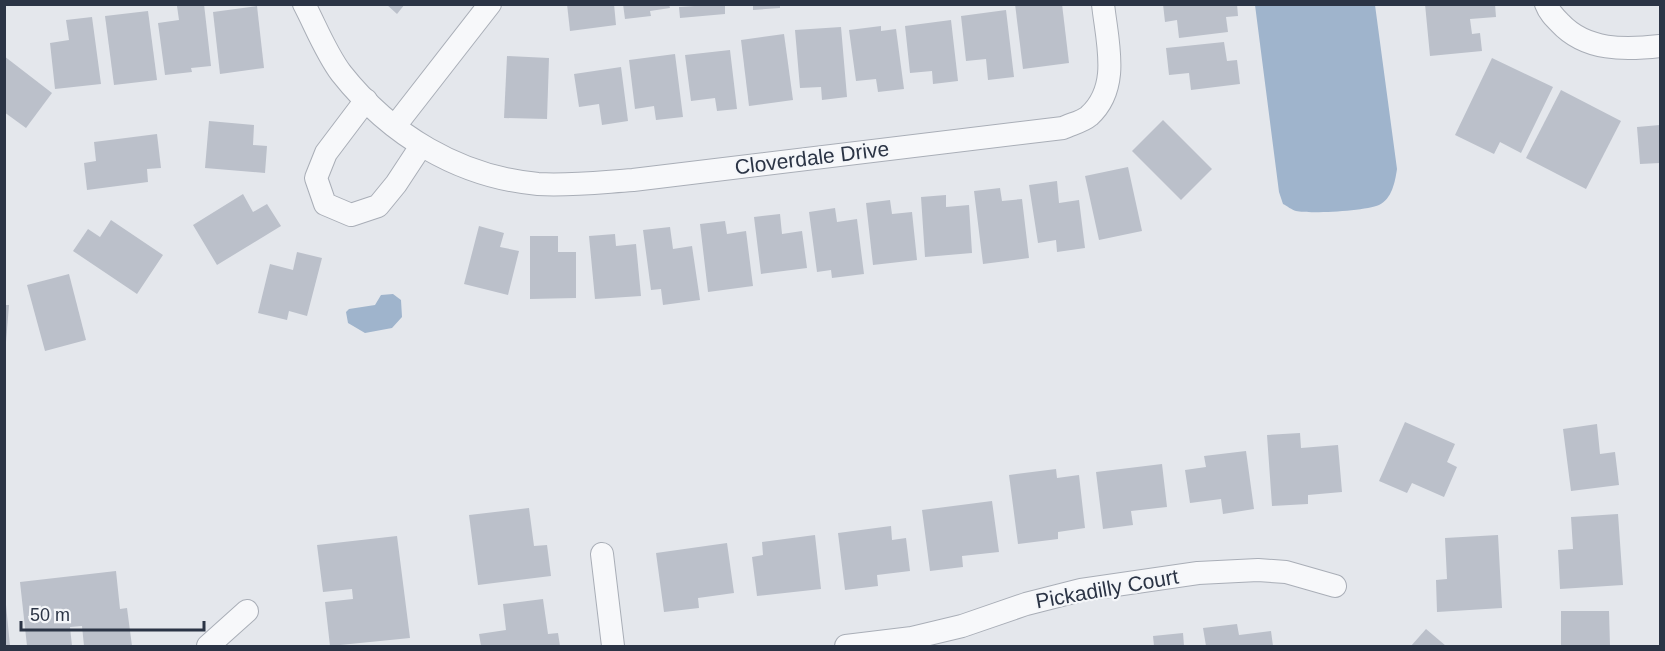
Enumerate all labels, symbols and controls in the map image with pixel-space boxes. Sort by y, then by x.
street label: Cloverdale Drive [733,137,890,178]
street label: Pickadilly Court [1034,565,1180,612]
scale bar [21,594,204,632]
text: 50 m [30,605,70,625]

